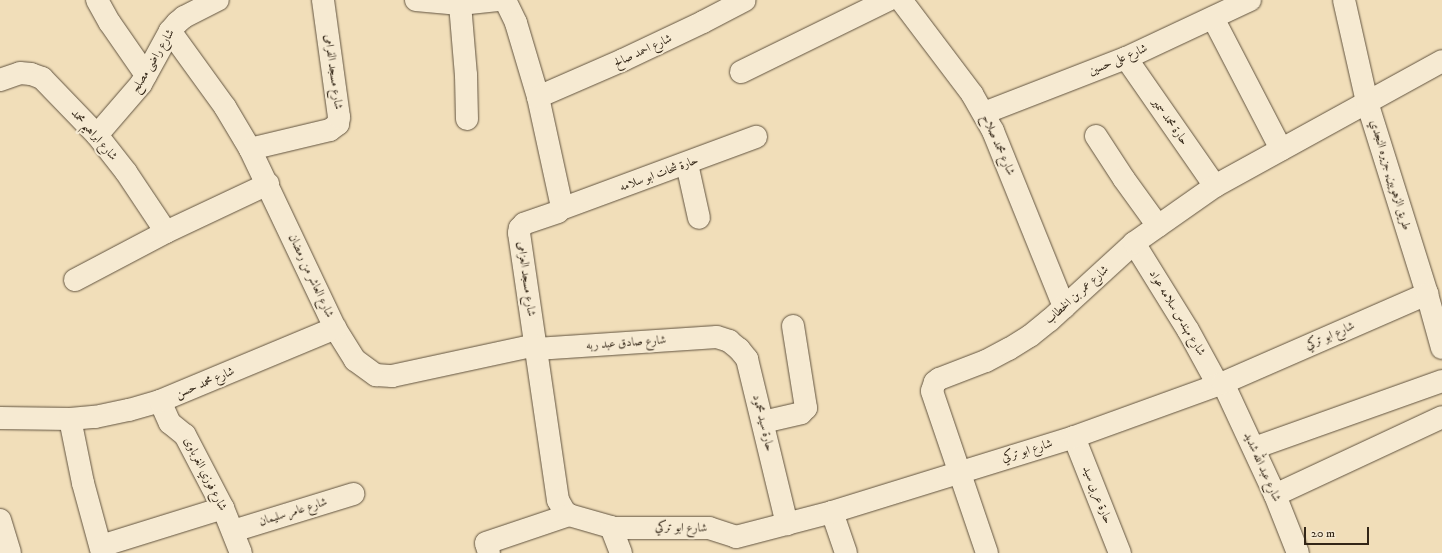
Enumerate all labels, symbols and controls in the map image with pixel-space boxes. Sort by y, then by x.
street label: شارع راضى مصلح [128,26,178,96]
street label: شارع احمد صالح [612,31,674,71]
street label: شارع مسجد الفرامى [321,33,345,111]
street label: شارع على حسين [1086,41,1150,79]
street label: حارة محمد سمير [1149,96,1191,148]
street label: شارع ابراهيم محمد [68,106,120,164]
street label: شارع محمد صلاح [978,112,1018,178]
street label: طريق الزهويين, جزيره النجدي [1366,118,1414,232]
street label: حارة شحات ابو سلامه [618,153,700,195]
street label: شارع العاشر من رمضان [285,232,337,320]
street label: شارع مسجد العزامى [514,241,538,317]
street label: شارع عمر بن الخطاب [1042,263,1112,327]
street label: شارع مهندس سلامه عواد [1146,267,1208,359]
street label: شارع ابو تركي [1303,319,1357,353]
street label: شارع صادق عبد ربه [585,333,667,353]
street label: شارع محمد حسن [173,364,237,402]
street label: حارة سيد محمود [749,393,777,453]
street label: شارع عبد الله شديد [1240,430,1284,504]
street label: شارع فوزي الغرباوى [180,435,230,513]
street label: شارع ابو تركي [1000,436,1054,466]
street label: حارة عربى سيد [1079,464,1115,526]
street label: شارع عامر سليمان [257,495,329,529]
scale bar [1306,519,1371,545]
street label: شارع ابو تركي [655,520,707,536]
text: 20 m [1311,526,1335,541]

